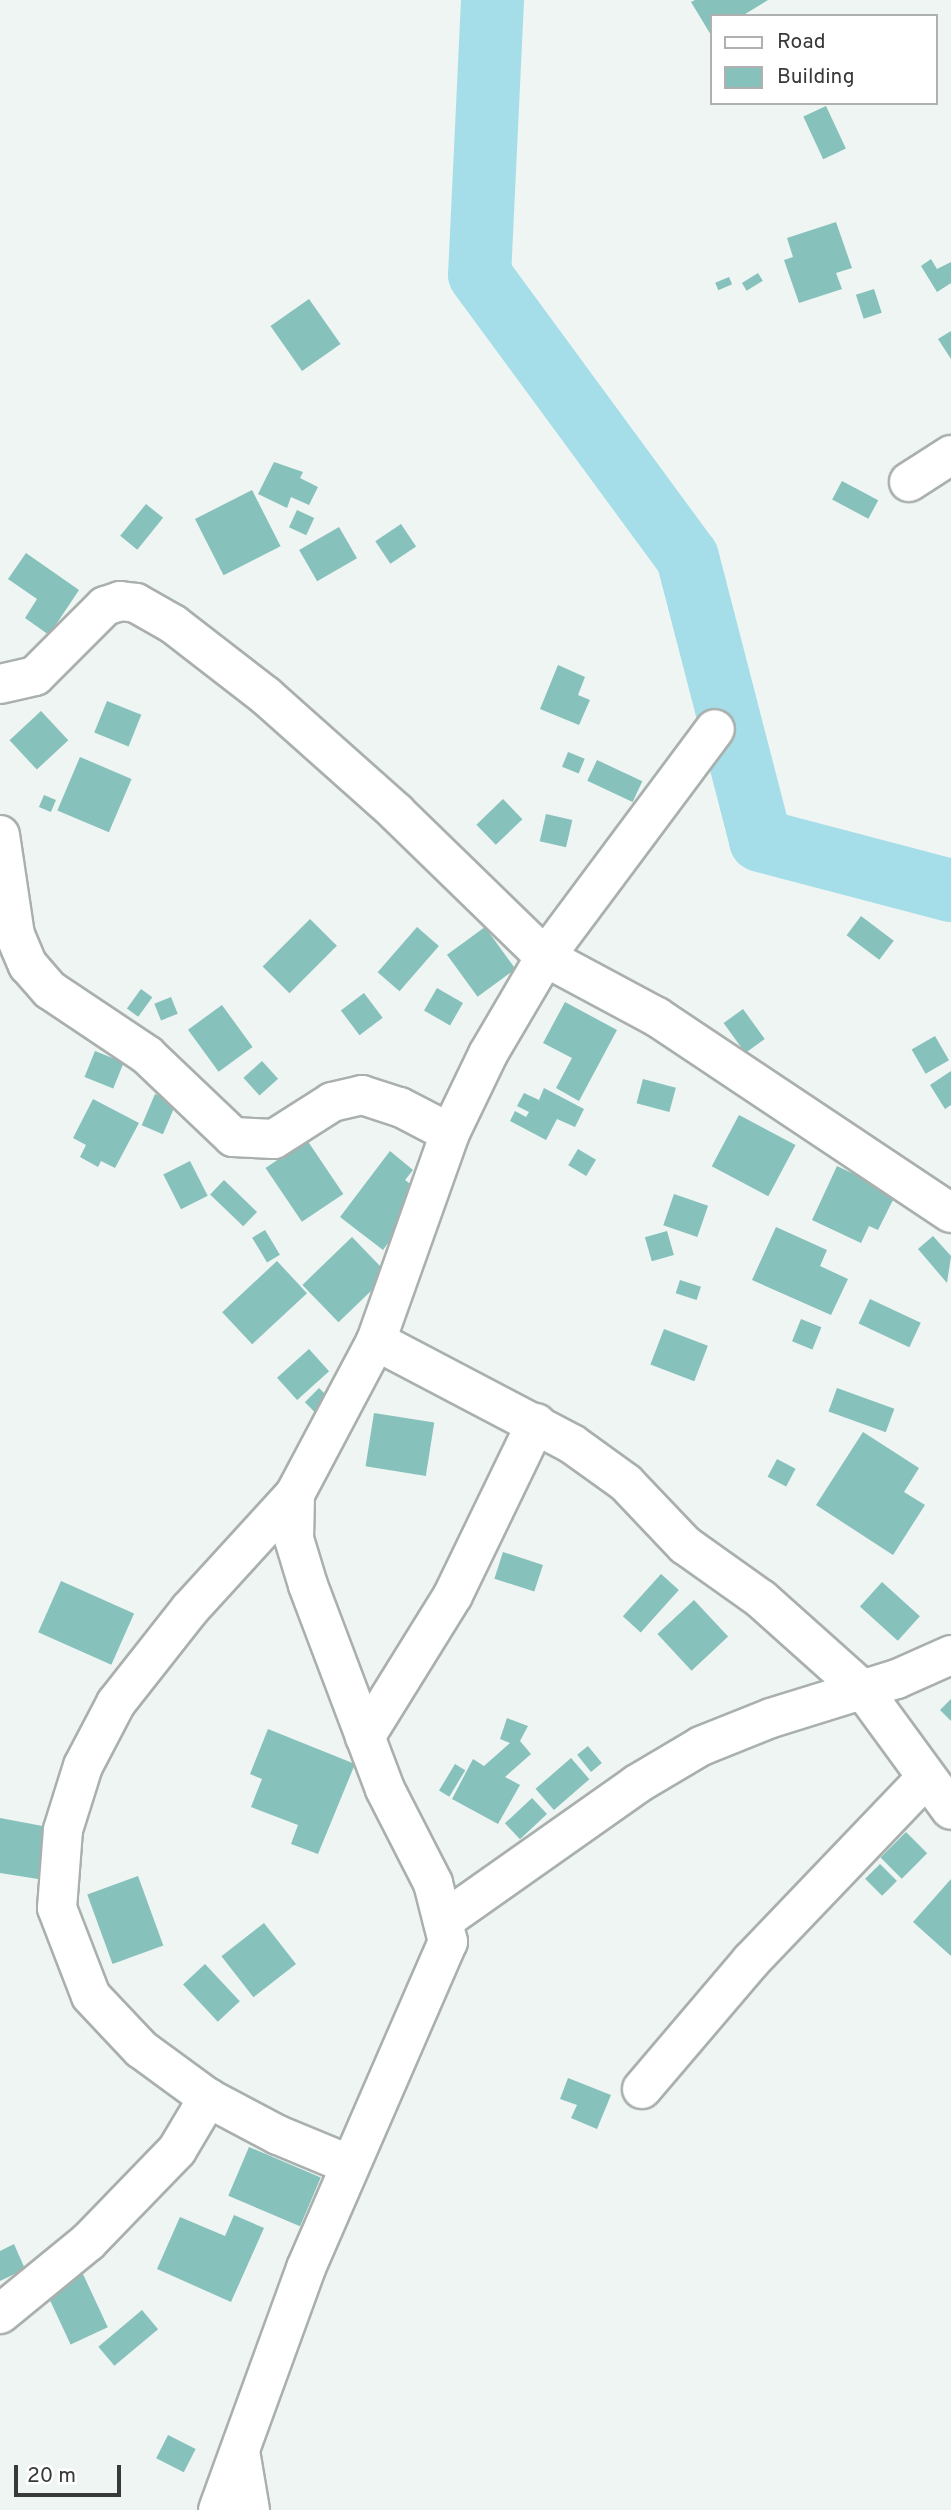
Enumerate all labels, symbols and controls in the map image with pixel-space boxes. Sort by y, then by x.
legend [710,14,937,105]
text: Road [777,29,826,56]
text: Building [777,64,855,91]
scale bar [18,2450,124,2494]
text: 20 m [27,2463,76,2490]

